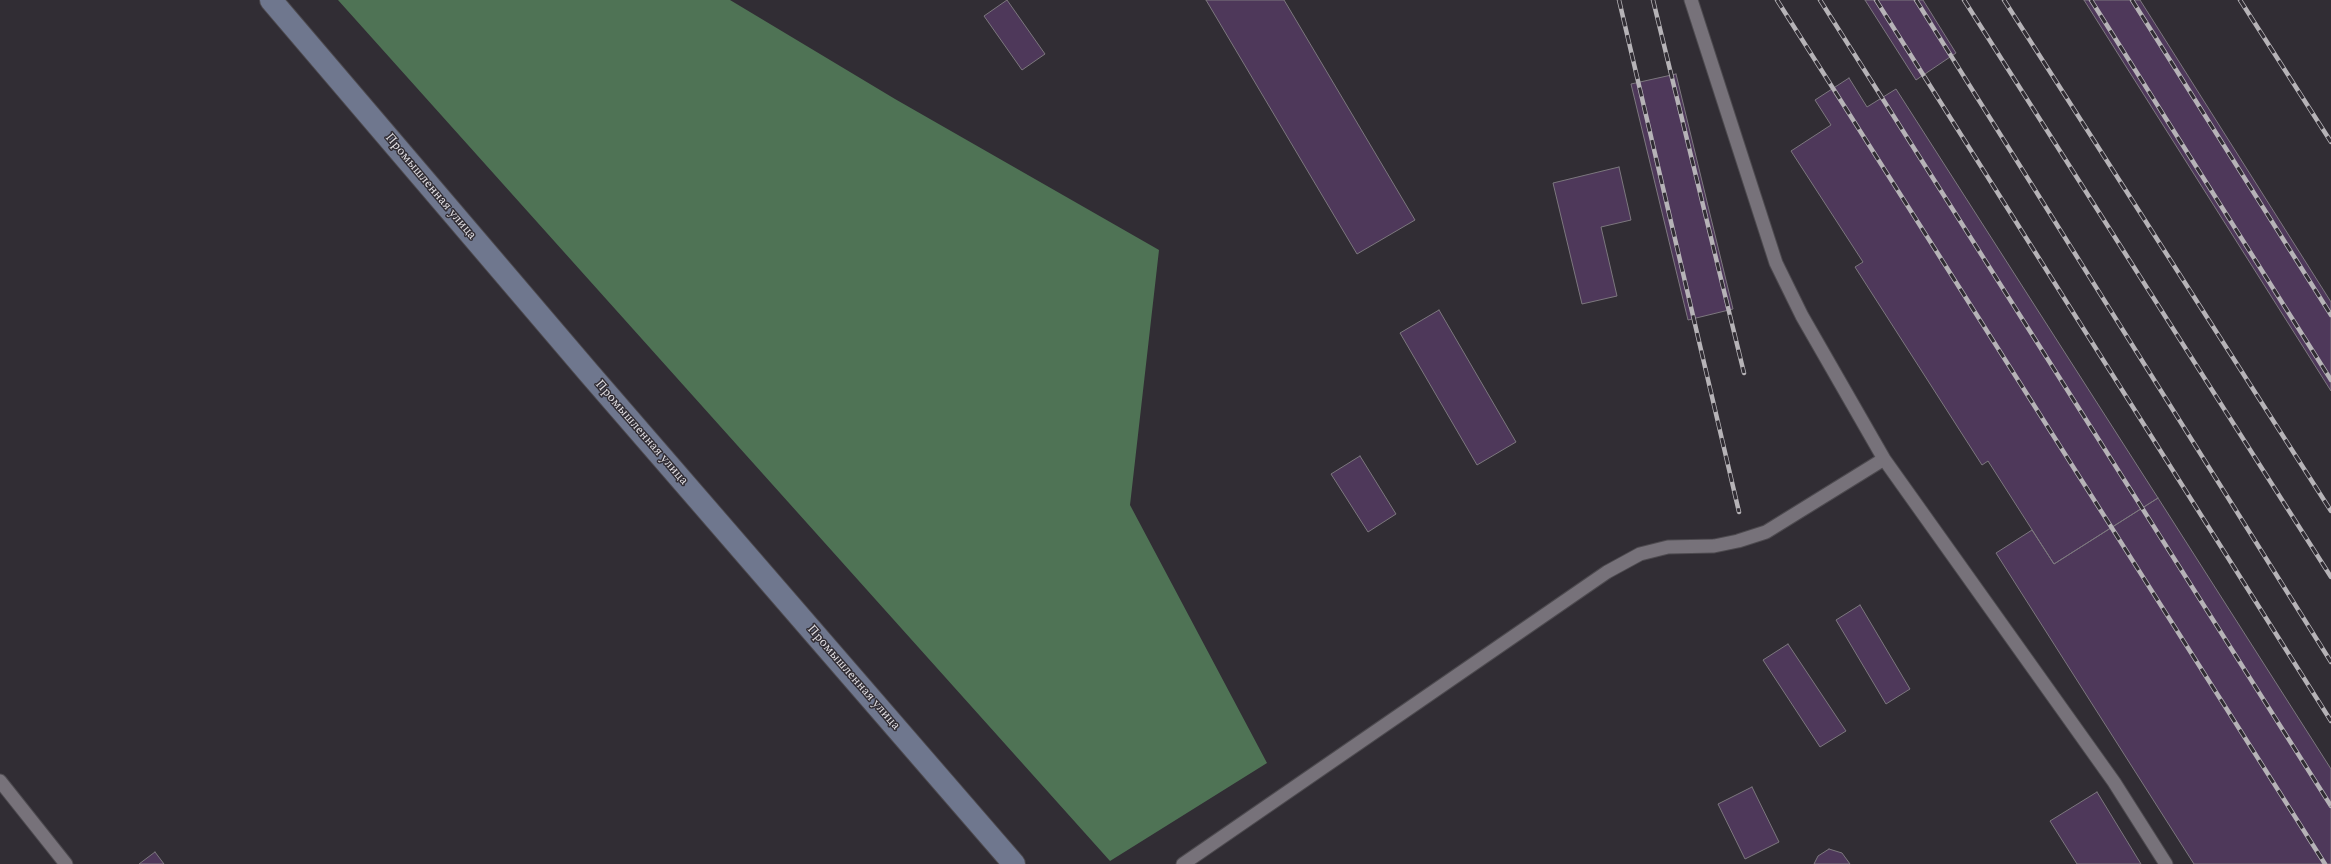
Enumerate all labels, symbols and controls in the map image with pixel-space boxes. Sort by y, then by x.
street label: Промышленная улица [381,131,479,243]
street label: Промышленная улица [591,377,691,489]
street label: Промышленная улица [803,622,903,734]

